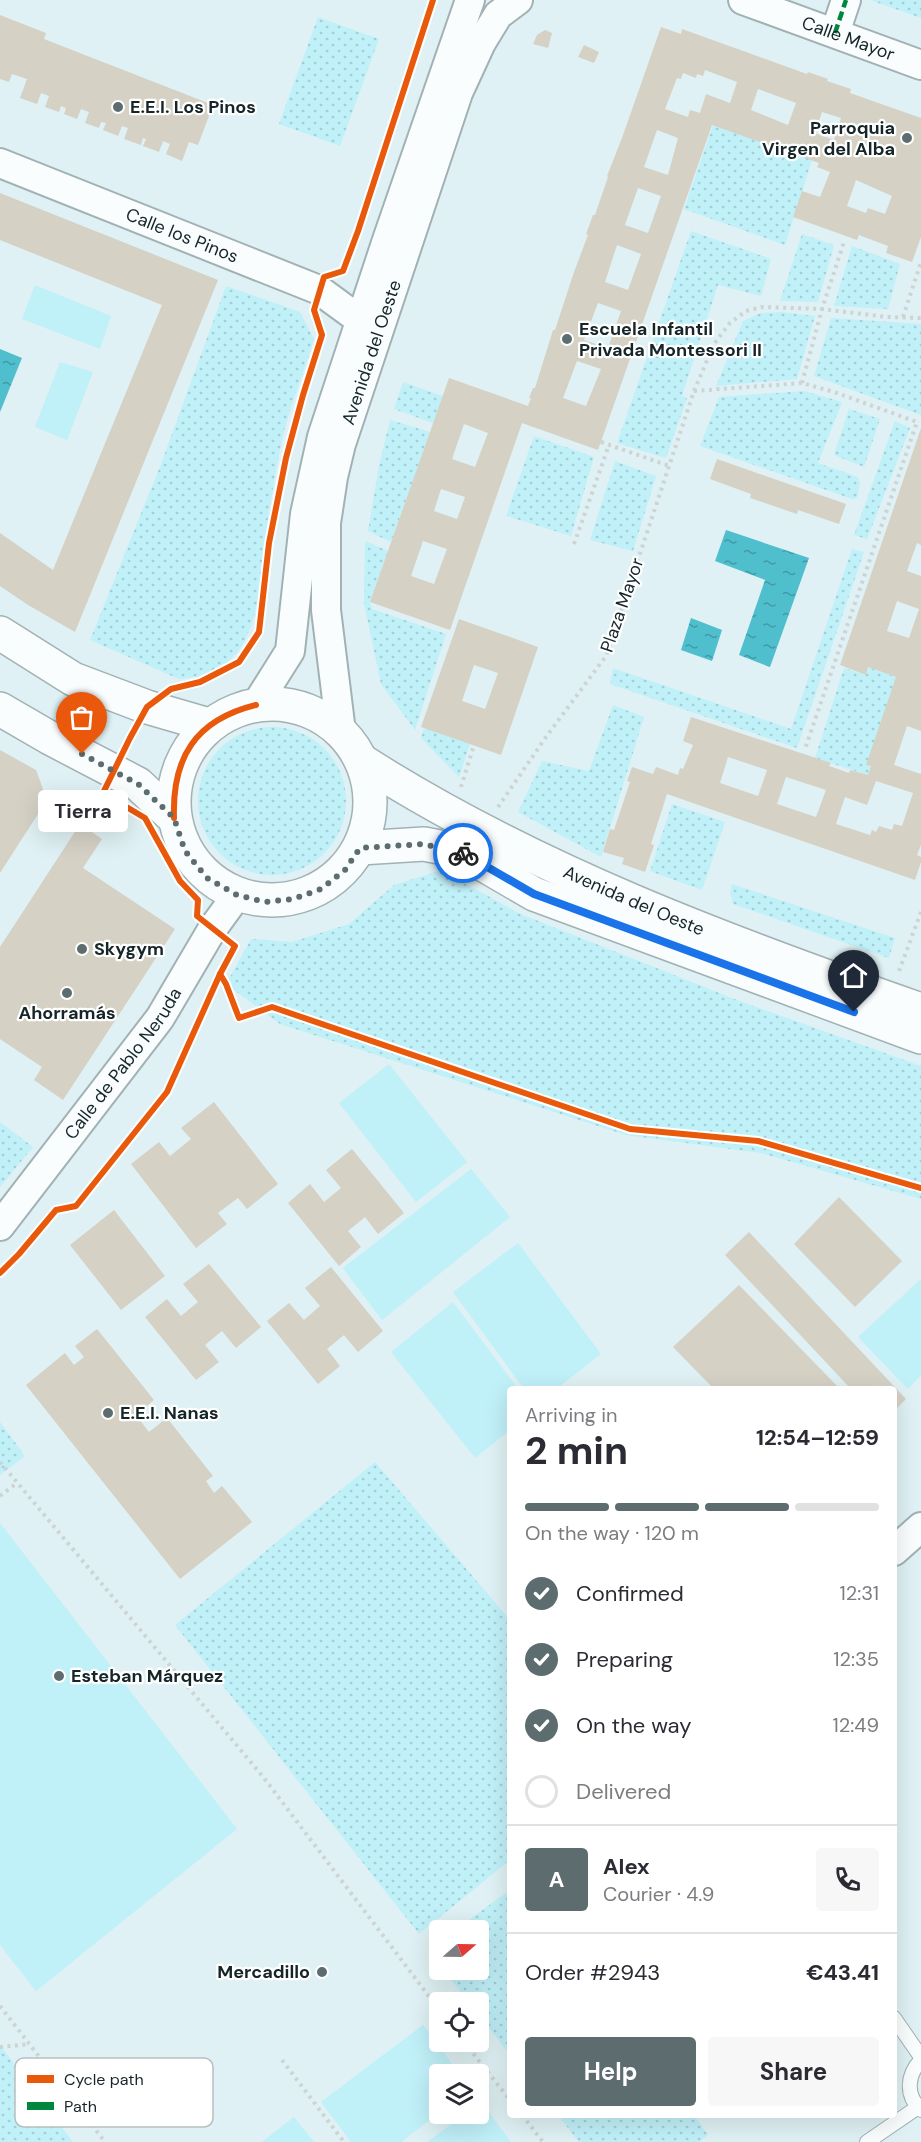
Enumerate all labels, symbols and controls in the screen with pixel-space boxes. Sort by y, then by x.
street label: Calle Mayor [799,11,898,66]
place label: E.E.I. Los Pinos [130,95,256,119]
marker: E.E.I. Los Pinos [111,100,125,114]
place label: Parroquia Virgen del Alba [762,116,895,161]
marker: Parroquia Virgen del Alba [900,131,914,145]
street label: Calle los Pinos [122,202,242,269]
street label: Avenida del Oeste [336,277,407,428]
place label: Escuela Infantil Privada Montessori II [579,317,762,362]
marker: Escuela Infantil Privada Montessori II [560,332,574,346]
street label: Plaza Mayor [595,554,649,655]
pin [56,692,107,754]
icon: bag [65,701,98,734]
callout: Tierra [37,790,127,832]
text: Tierra [54,798,112,824]
courier [433,823,493,883]
icon: bike [447,837,480,870]
street label: Avenida del Oeste [559,860,708,941]
place label: Skygym [94,937,164,961]
marker: Skygym [75,942,89,956]
pin [828,950,879,1012]
icon: home [837,959,870,992]
street label: Calle de Pablo Neruda [59,983,187,1144]
marker: Ahorramás [60,986,74,1000]
place label: Ahorramás [18,1001,116,1025]
place label: E.E.I. Nanas [120,1401,219,1425]
text: Arriving in [525,1402,617,1428]
marker: E.E.I. Nanas [101,1406,115,1420]
text: 12:54–12:59 [756,1423,879,1452]
text: 2 min [525,1425,628,1476]
text: On the way · 120 m [525,1520,699,1546]
icon: check [525,1577,558,1610]
text: Confirmed [576,1579,684,1608]
text: 12:31 [839,1580,879,1606]
icon: check [525,1643,558,1676]
text: Preparing [576,1645,673,1674]
text: 12:35 [833,1646,879,1672]
place label: Esteban Márquez [71,1664,223,1688]
marker: Esteban Márquez [52,1669,66,1683]
icon: check [525,1709,558,1742]
text: On the way [576,1711,691,1740]
text: 12:49 [833,1712,879,1738]
text: Delivered [576,1777,671,1806]
button: phone [816,1848,879,1911]
text: Alex [603,1852,650,1881]
text: A [549,1865,564,1894]
text: Courier · 4.9 [603,1881,714,1907]
north arrow [429,1920,489,1980]
map controls [429,1920,489,2124]
text: Order #2943 [525,1958,660,1987]
text: €43.41 [806,1958,879,1987]
place label: Mercadillo [217,1960,310,1984]
marker: Mercadillo [315,1965,329,1979]
button: locate [429,1992,489,2052]
button: Help [525,2037,696,2106]
button: Share [708,2037,879,2106]
legend [15,2058,213,2127]
button: layers [429,2064,489,2124]
text: Cycle path [64,2069,144,2090]
text: Path [64,2096,97,2117]

